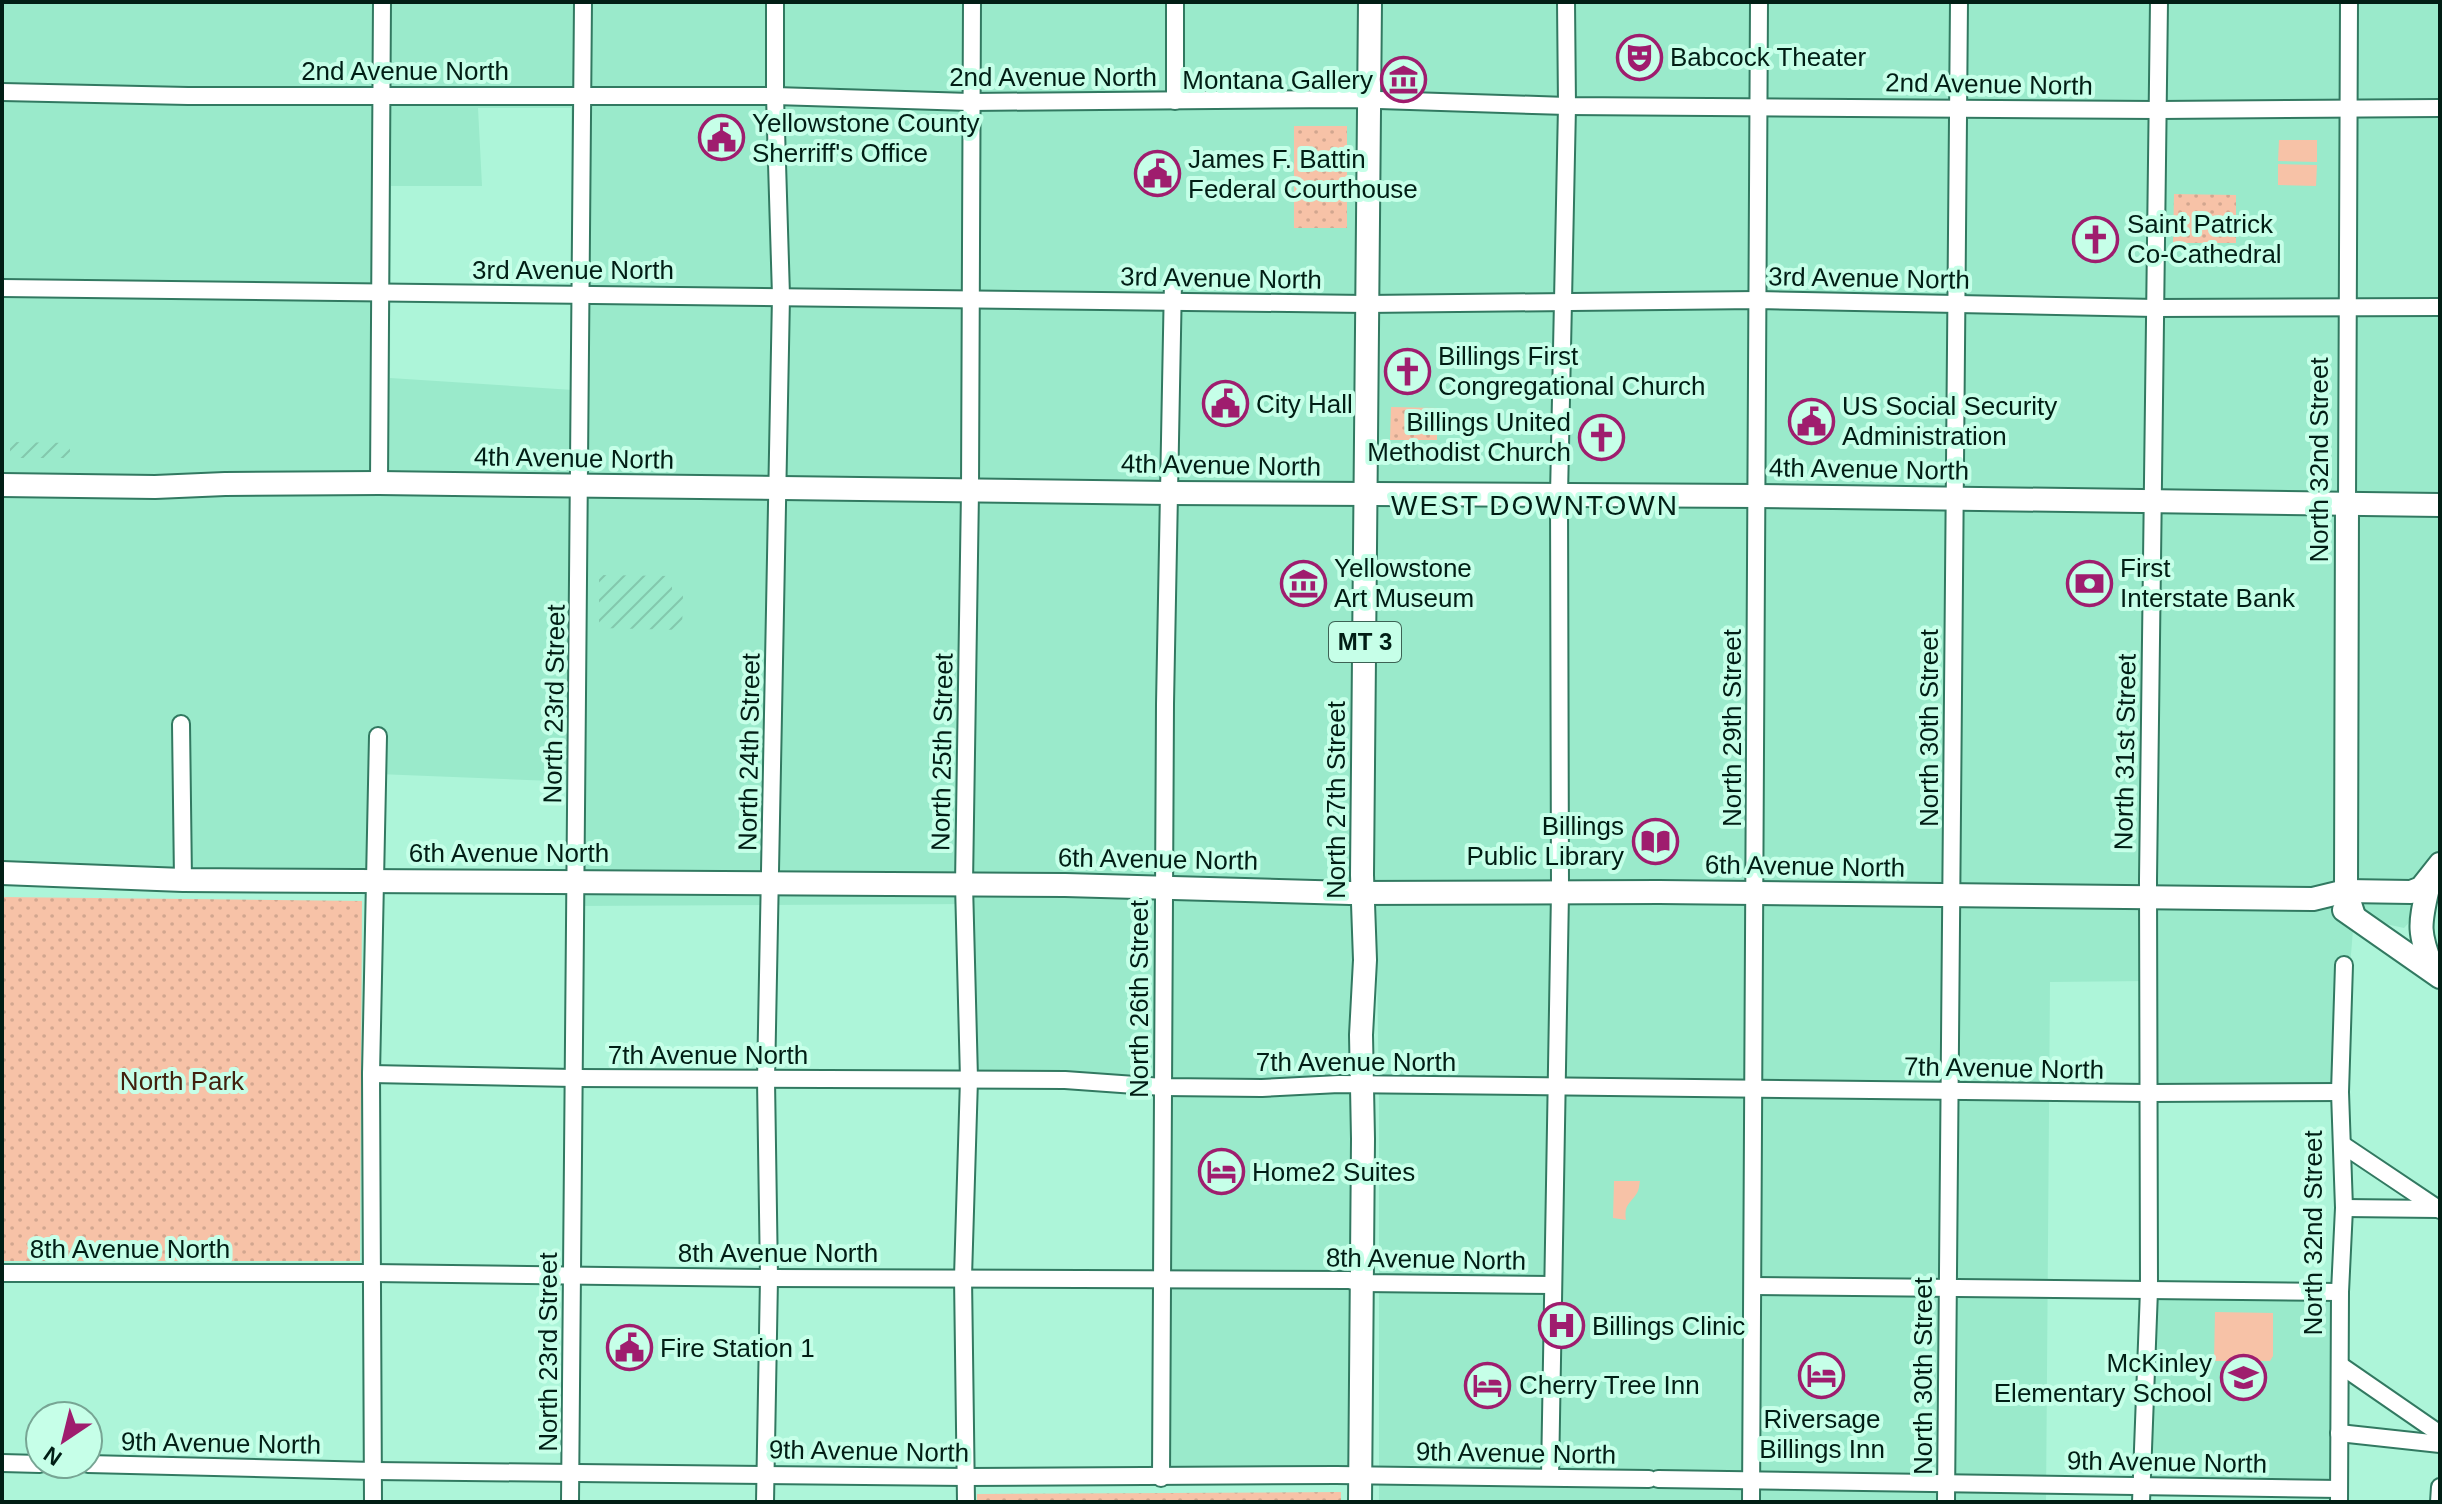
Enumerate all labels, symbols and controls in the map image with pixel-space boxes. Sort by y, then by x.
theatre icon: Babcock Theater [1615,33,1663,81]
place label: Babcock Theater [1670,42,1866,72]
street label: 2nd Avenue North [301,56,509,86]
museum icon: Montana Gallery [1380,56,1428,104]
street label: 2nd Avenue North [949,62,1157,92]
place label: Montana Gallery [1182,65,1373,95]
street label: 2nd Avenue North [1885,67,2093,101]
place label: Yellowstone County Sherriff's Office [752,108,979,168]
public building icon: Yellowstone County Sherriff's Office [697,114,745,162]
place label: James F. Battin Federal Courthouse [1188,144,1418,204]
public building icon: James F. Battin Federal Courthouse [1133,150,1181,198]
place label: Saint Patrick Co-Cathedral [2127,209,2282,269]
church icon: Saint Patrick Co-Cathedral [2072,215,2120,263]
street label: 3rd Avenue North [472,255,674,285]
street label: 3rd Avenue North [1120,261,1322,295]
street label: 3rd Avenue North [1768,261,1970,295]
place label: Billings First Congregational Church [1438,341,1705,401]
church icon: Billings First Congregational Church [1383,347,1431,395]
street label: North 32nd Street [2304,357,2334,563]
public building icon: City Hall [1201,380,1249,428]
place label: City Hall [1256,389,1353,419]
place label: US Social Security Administration [1842,391,2057,451]
public building icon: US Social Security Administration [1787,397,1835,445]
place label: Billings United Methodist Church [1367,407,1571,467]
church icon: Billings United Methodist Church [1578,413,1626,461]
street label: 4th Avenue North [474,441,674,475]
street label: 4th Avenue North [1121,448,1321,482]
street label: 4th Avenue North [1769,452,1969,486]
district label: WEST DOWNTOWN [1391,490,1679,521]
place label: Yellowstone Art Museum [1334,553,1474,613]
place label: First Interstate Bank [2120,553,2296,613]
museum icon: Yellowstone Art Museum [1279,559,1327,607]
bank icon: First Interstate Bank [2065,559,2113,607]
street label: North 23rd Street [537,603,571,804]
road number: MT 3 [1329,622,1401,662]
street label: North 29th Street [1717,628,1747,827]
street label: North 30th Street [1914,628,1944,827]
street label: North 24th Street [732,652,766,851]
street label: North 25th Street [925,652,959,851]
street label: North 31st Street [2108,653,2142,851]
street label: North 27th Street [1321,700,1351,899]
place label: Billings Public Library [1466,811,1624,871]
library icon: Billings Public Library [1631,817,1679,865]
street label: 6th Avenue North [409,838,609,868]
street label: 6th Avenue North [1058,842,1258,876]
street label: 6th Avenue North [1705,849,1905,883]
street label: North 26th Street [1124,899,1154,1098]
street label: 7th Avenue North [608,1040,808,1070]
street label: 7th Avenue North [1256,1047,1456,1077]
street label: 7th Avenue North [1904,1051,2104,1085]
park label: North Park [120,1066,245,1096]
street label: North 32nd Street [2298,1130,2328,1336]
hotel icon: Home2 Suites [1197,1148,1245,1196]
place label: Home2 Suites [1252,1157,1415,1187]
street label: 8th Avenue North [30,1234,230,1264]
street label: 8th Avenue North [678,1238,878,1268]
street label: 8th Avenue North [1326,1242,1526,1276]
street label: North 23rd Street [533,1252,563,1452]
street label: North 30th Street [1908,1276,1938,1475]
hospital icon: Billings Clinic [1537,1302,1585,1350]
place label: Billings Clinic [1592,1311,1745,1341]
public building icon: Fire Station 1 [605,1324,653,1372]
place label: Fire Station 1 [660,1333,815,1363]
place label: McKinley Elementary School [1994,1348,2212,1408]
hotel icon: Riversage Billings Inn [1798,1352,1846,1400]
school or university icon: McKinley Elementary School [2219,1354,2267,1402]
hotel icon: Cherry Tree Inn [1464,1361,1512,1409]
place label: Cherry Tree Inn [1519,1370,1700,1400]
north arrow [24,1400,104,1480]
place label: Riversage Billings Inn [1759,1404,1885,1464]
street label: 9th Avenue North [121,1426,321,1460]
street label: 9th Avenue North [769,1434,969,1468]
street label: 9th Avenue North [1416,1436,1616,1470]
text: N [39,1441,66,1471]
street label: 9th Avenue North [2067,1445,2267,1479]

